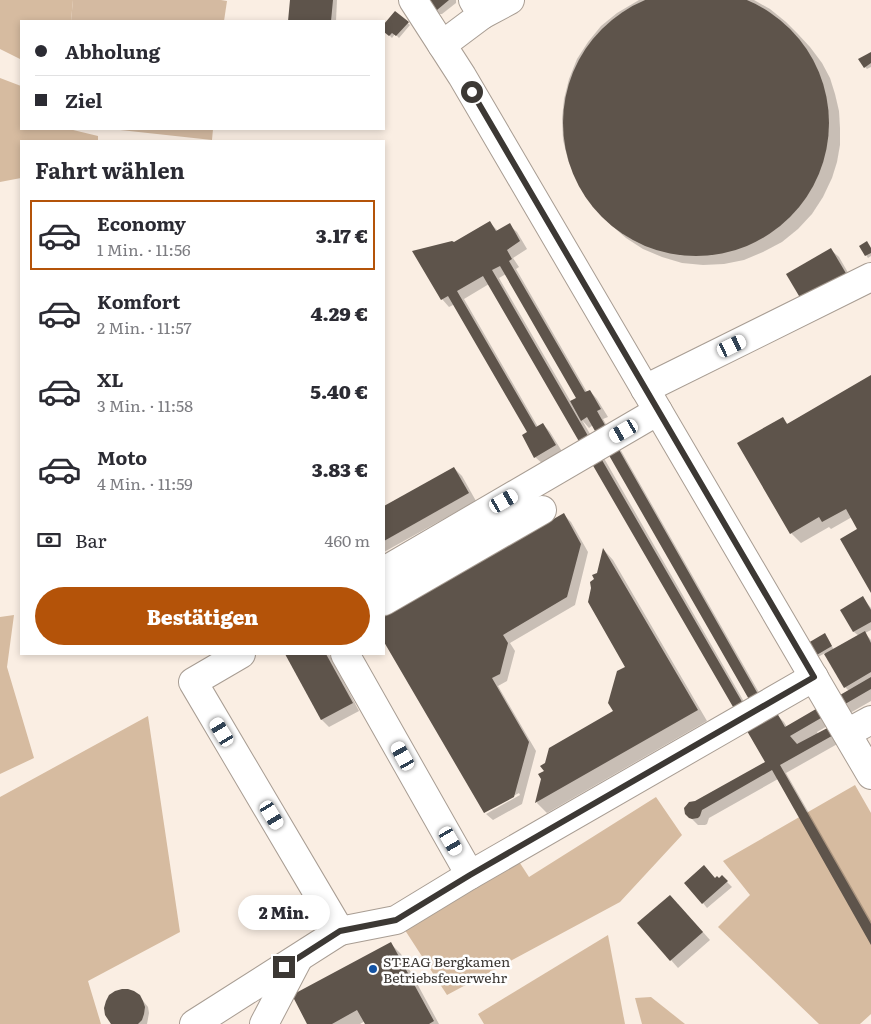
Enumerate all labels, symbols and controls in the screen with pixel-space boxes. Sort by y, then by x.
text: Abholung [65,37,160,65]
route start [461,81,483,103]
text: Ziel [65,86,102,114]
text: Fahrt wählen [35,153,185,186]
text: Economy [97,209,186,237]
icon: car [37,213,82,258]
text: 3.17 € [316,221,368,249]
text: 1 Min. · 11:56 [97,237,191,261]
text: Komfort [97,287,180,315]
icon: car [37,291,82,336]
text: 4.29 € [311,299,368,327]
text: 2 Min. · 11:57 [97,315,192,339]
car [715,333,748,359]
text: XL [97,365,124,393]
icon: car [37,369,82,414]
text: 5.40 € [310,377,368,405]
text: 3 Min. · 11:58 [97,393,193,417]
car [607,417,640,445]
text: Moto [97,443,147,471]
icon: car [37,447,82,492]
text: 3.83 € [312,455,368,483]
text: 4 Min. · 11:59 [97,471,193,495]
car [487,487,520,515]
icon: cash [35,526,63,554]
text: Bar [75,526,107,554]
text: 460 m [325,528,370,552]
button: Bestätigen [35,587,370,645]
car [207,715,236,749]
car [389,739,416,773]
car [257,798,286,832]
car [437,824,464,858]
callout: 2 Min. [238,894,330,930]
text: 2 Min. [259,900,309,924]
place label: STEAG Bergkamen Betriebsfeuerwehr [383,951,510,987]
route end [273,956,295,978]
marker: STEAG Bergkamen Betriebsfeuerwehr [367,963,379,975]

